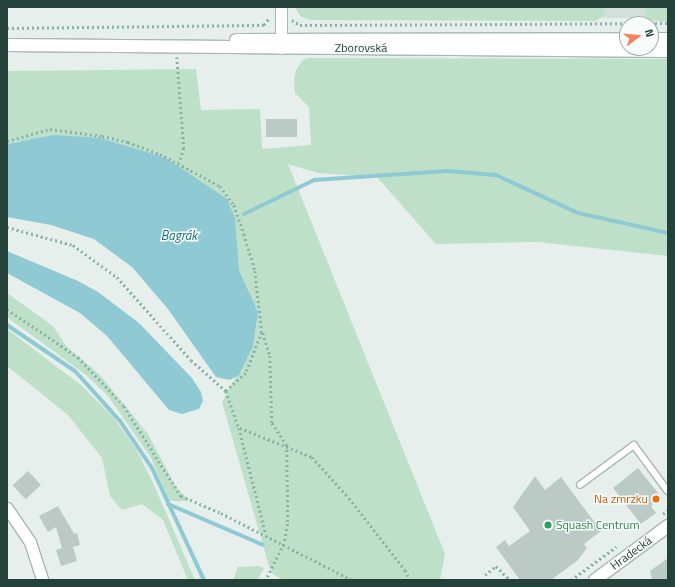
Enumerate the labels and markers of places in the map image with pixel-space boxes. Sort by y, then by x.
place label: Na zmrzku [594,492,648,506]
marker: Na zmrzku [651,494,661,504]
place label: Squash Centrum [556,518,640,532]
marker: Squash Centrum [543,520,553,530]

